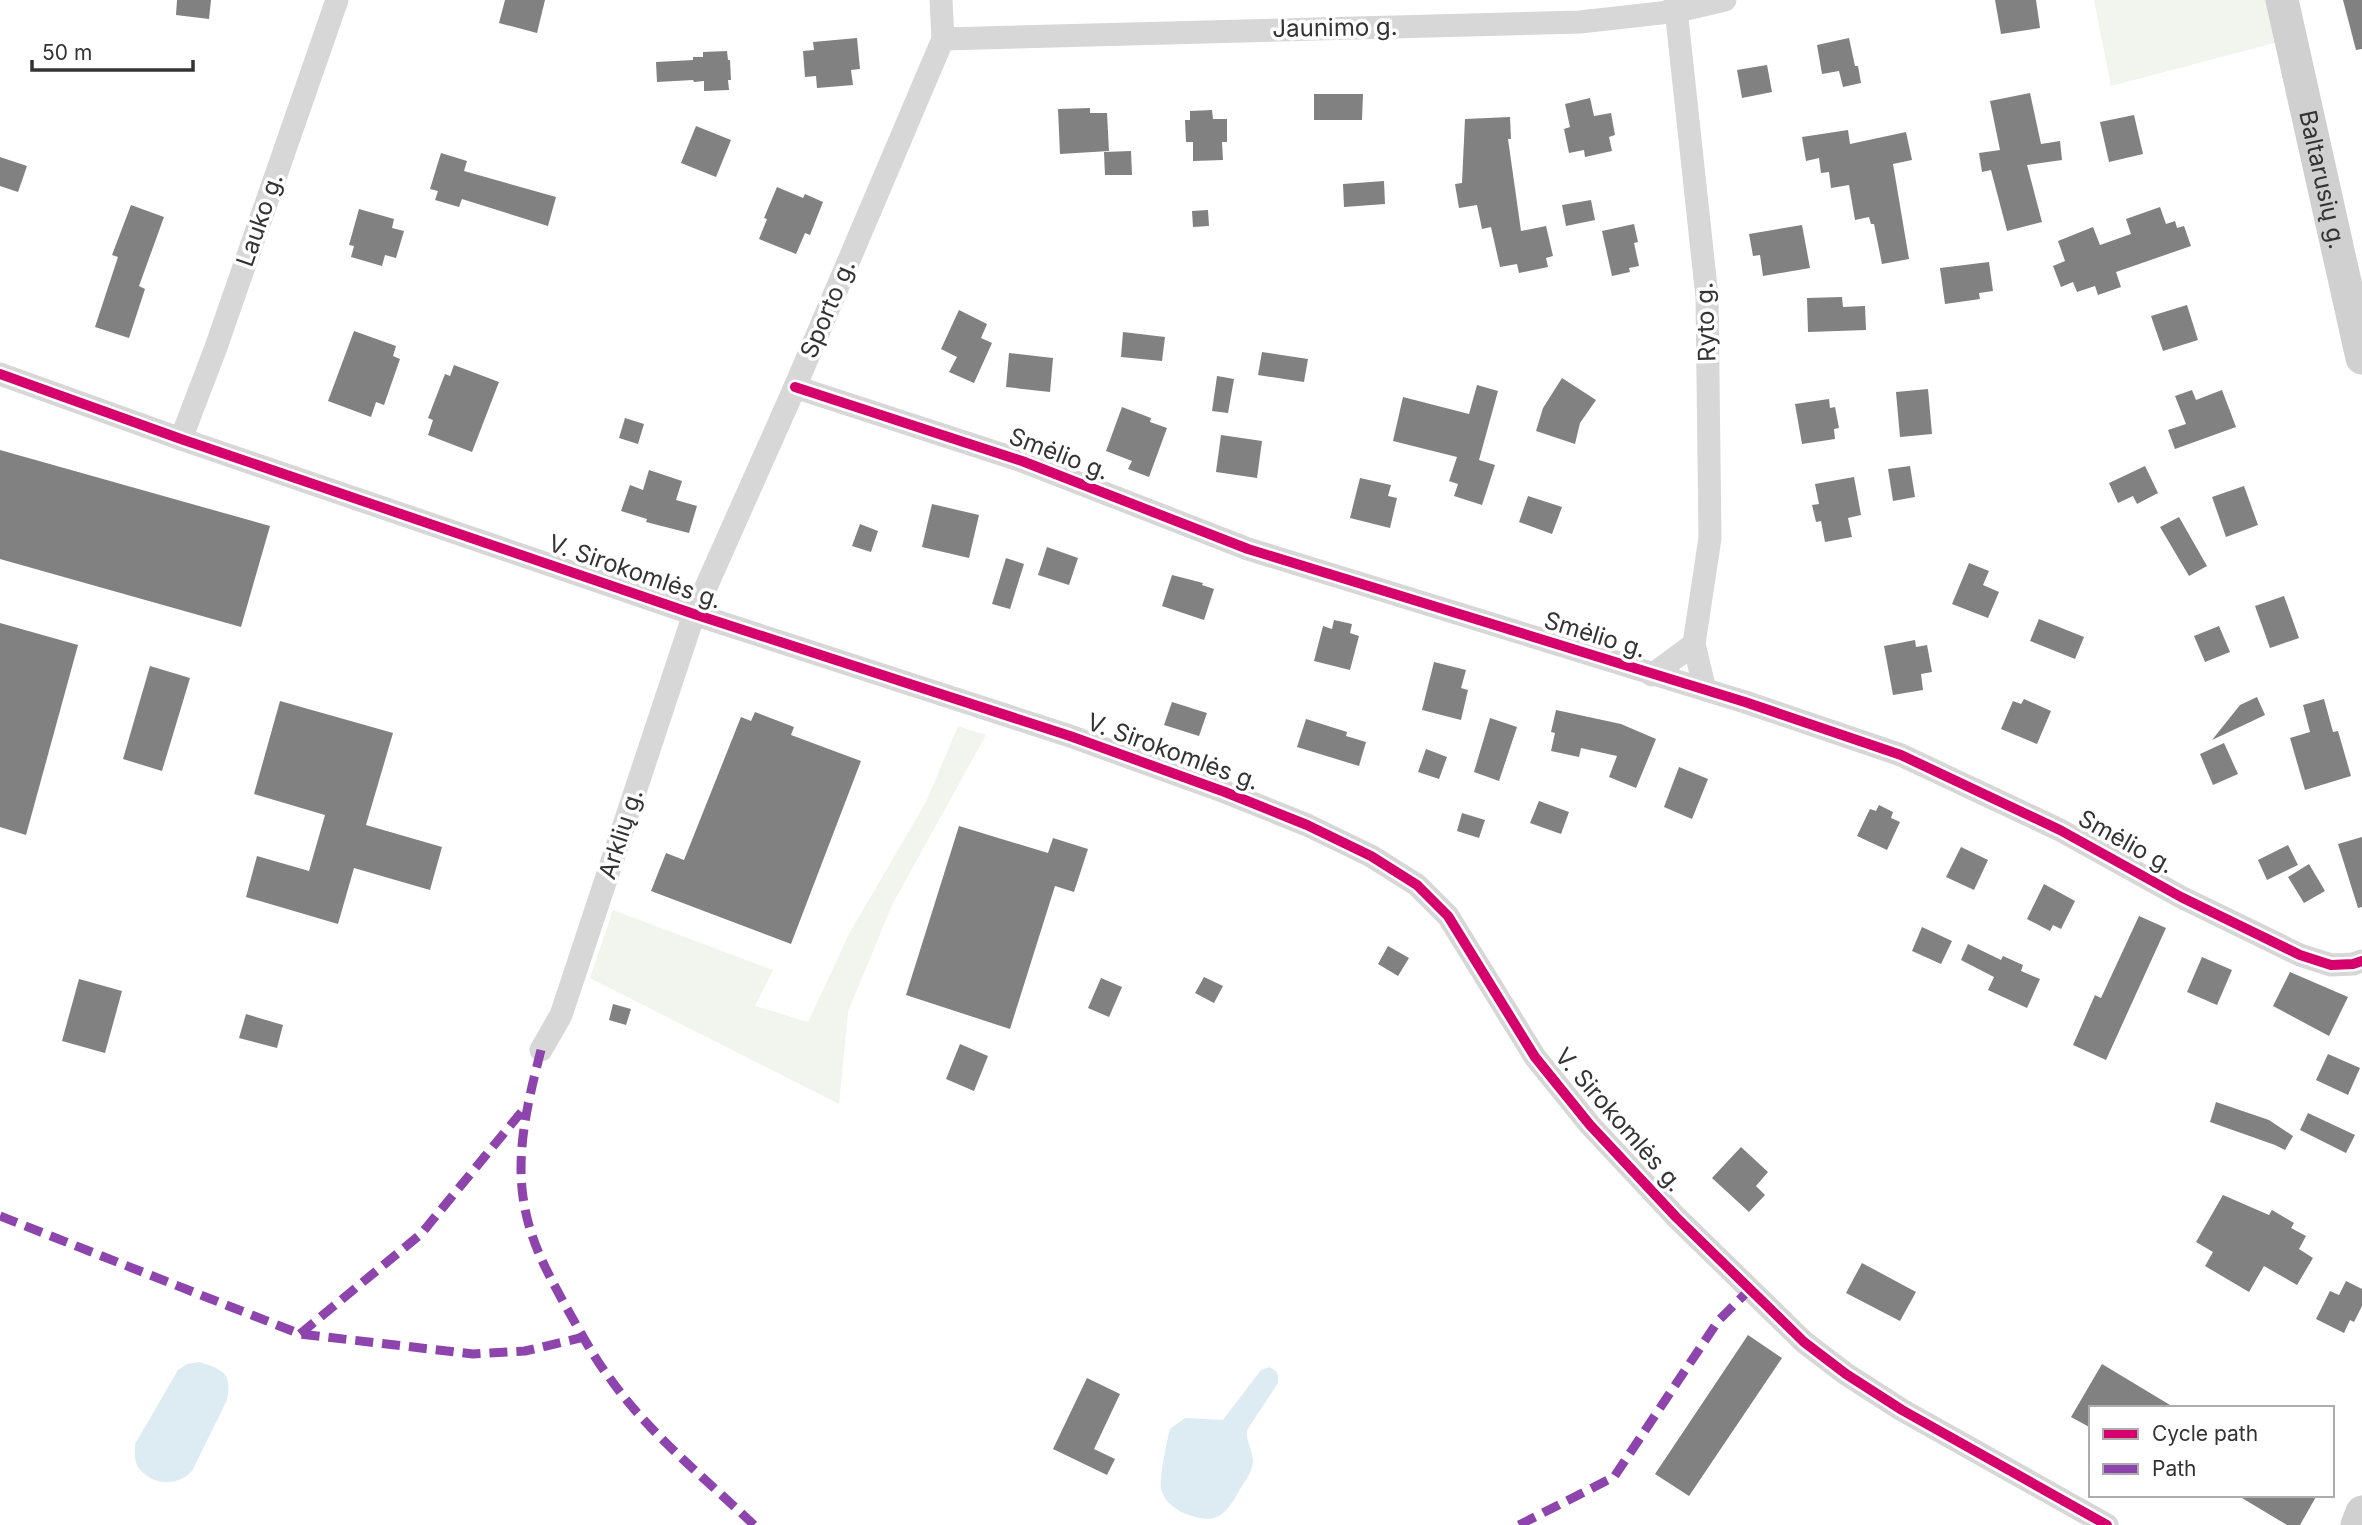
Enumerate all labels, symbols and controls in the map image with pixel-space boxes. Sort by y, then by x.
street label: Jaunimo g. [1272,12,1398,43]
scale bar [32,28,192,72]
text: 50 m [42,40,92,65]
street label: Baltarusių g. [2293,107,2352,251]
street label: Lauko g. [230,169,289,270]
street label: Sporto g. [794,255,861,362]
street label: Ryto g. [1690,282,1721,362]
street label: Smėlio g. [1005,421,1113,486]
street label: V. Sirokomlės g. [545,528,725,615]
street label: Smėlio g. [1541,605,1650,664]
street label: V. Sirokomlės g. [1083,707,1263,796]
street label: Arklių g. [592,785,649,883]
street label: Smėlio g. [2073,803,2179,880]
street label: V. Sirokomlės g. [1549,1042,1690,1198]
legend [2089,1406,2334,1497]
text: Cycle path [2152,1421,2258,1446]
text: Path [2152,1456,2197,1481]

